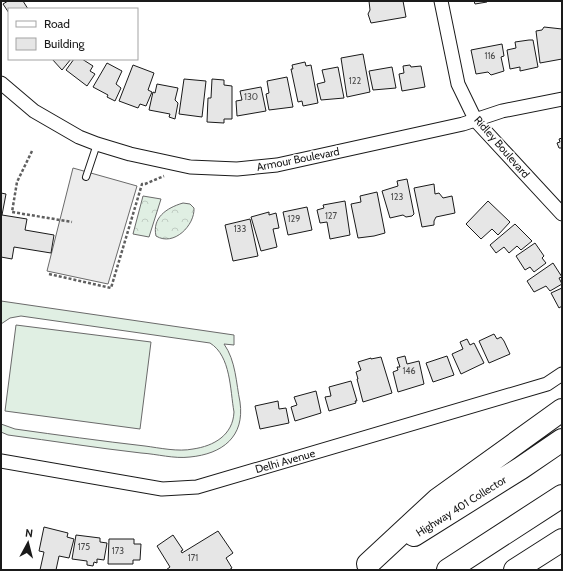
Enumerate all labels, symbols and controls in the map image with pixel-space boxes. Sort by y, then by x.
legend [8,8,138,60]
text: Road [44,16,70,31]
text: Building [44,36,86,51]
house number: 116 [485,50,495,61]
house number: 122 [349,75,361,86]
house number: 130 [244,91,258,102]
street label: Ridley Boulevard [471,113,533,181]
street label: Armour Boulevard [255,144,341,174]
house number: 123 [391,191,403,202]
house number: 127 [325,210,338,221]
house number: 129 [288,213,300,224]
house number: 133 [234,223,246,234]
house number: 146 [402,365,416,376]
street label: Delhi Avenue [253,446,317,476]
street label: Highway 401 Collector [413,472,509,540]
north arrow [8,523,48,563]
text: N [25,526,34,540]
house number: 175 [78,541,90,552]
house number: 173 [112,545,124,556]
house number: 171 [188,552,198,563]

